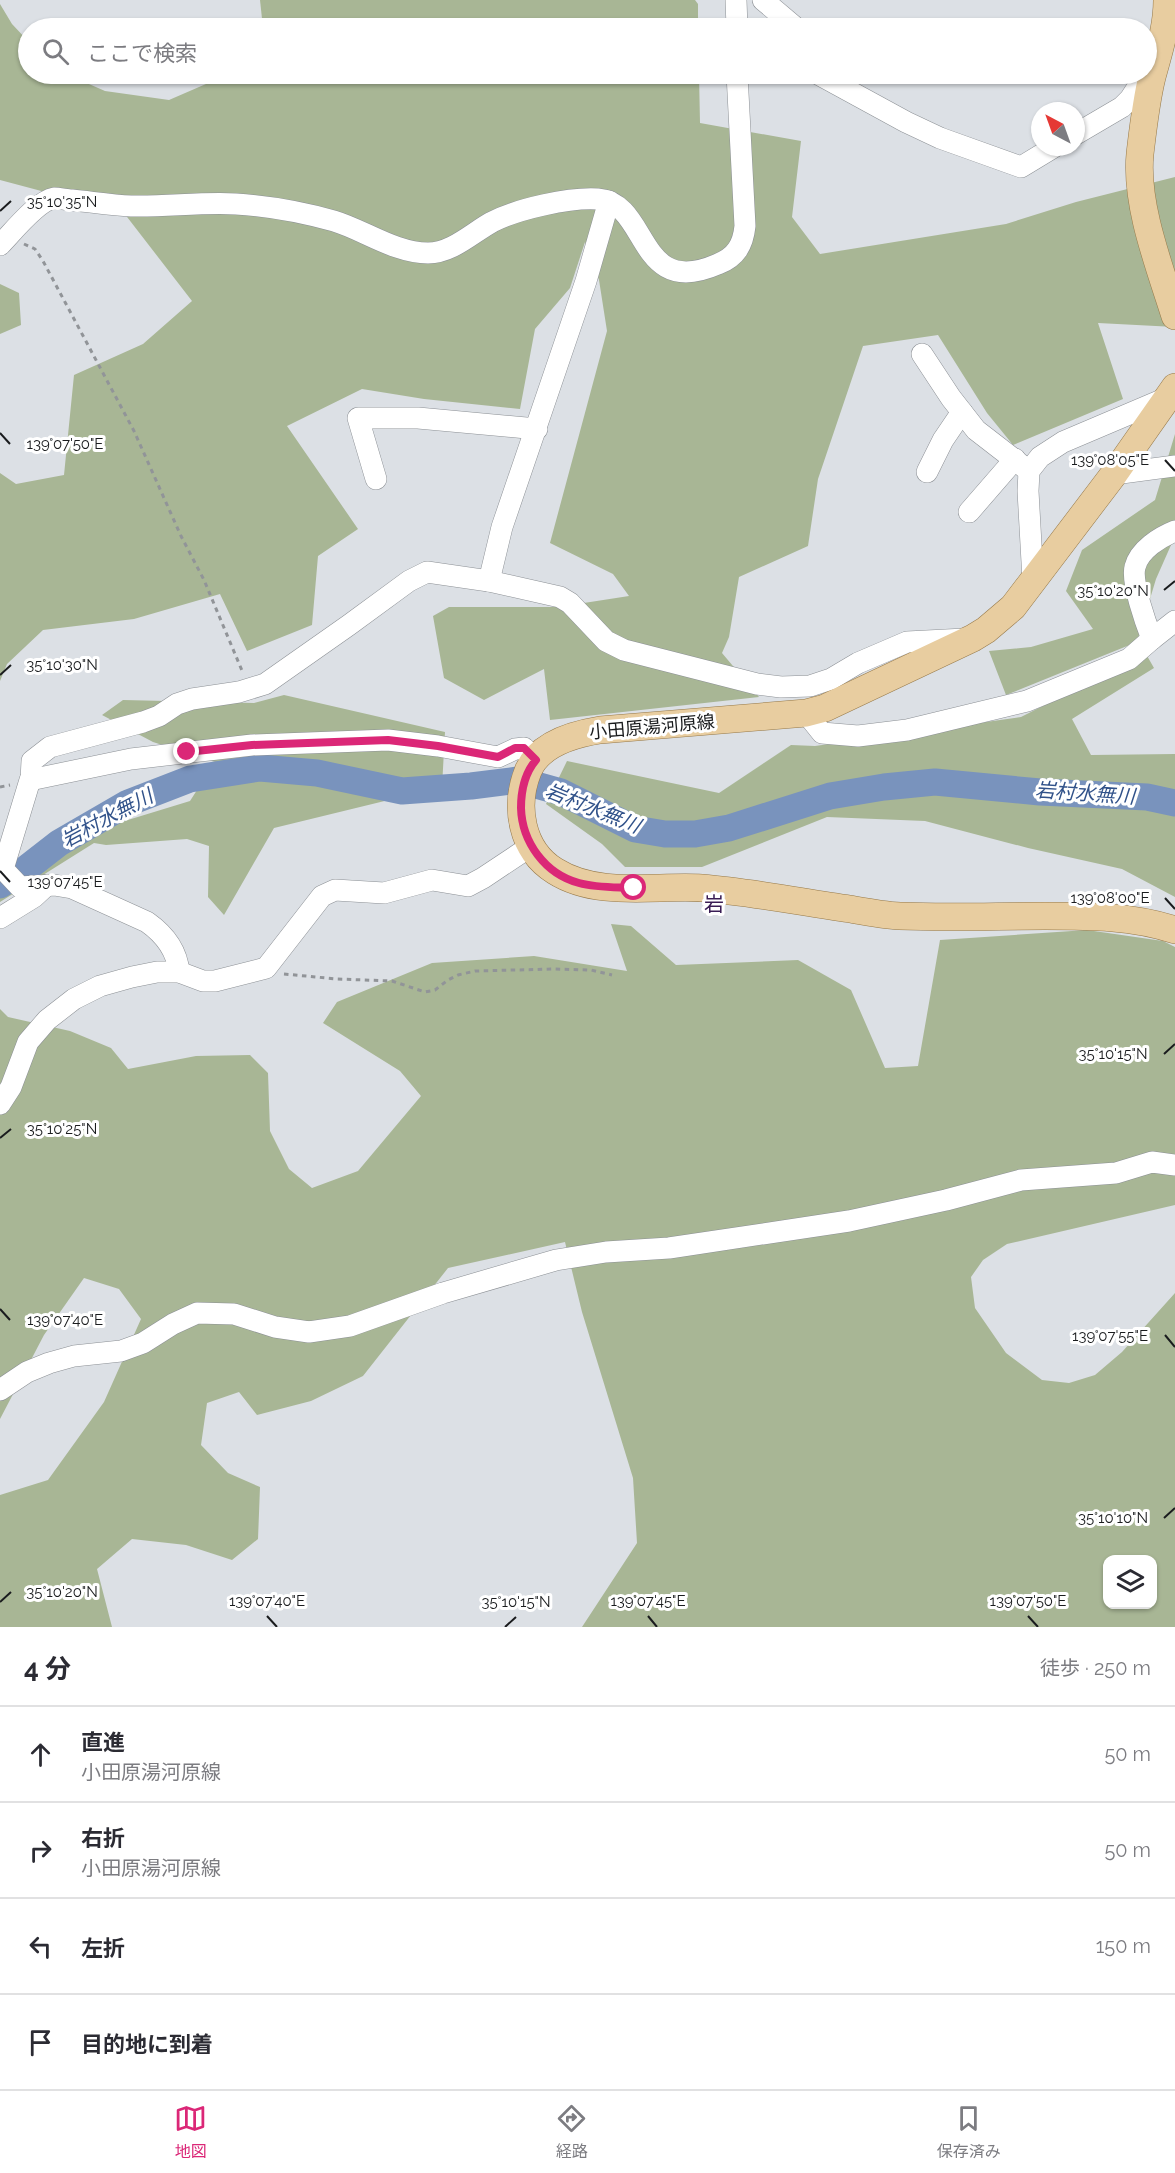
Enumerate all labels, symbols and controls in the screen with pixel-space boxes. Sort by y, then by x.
search box [18,18,1157,84]
icon: search [39,35,72,68]
text: ここで検索 [87,40,197,66]
north arrow [1031,102,1085,156]
text: 35°10'35"N [27,193,97,211]
text: 139°07'50"E [26,435,104,453]
text: 139°08'05"E [1071,451,1149,469]
text: 35°10'20"N [1077,582,1149,600]
text: 35°10'30"N [26,656,98,674]
street label: 小田原湯河原線 [588,711,716,742]
route end [173,738,199,764]
water label: 岩村水無川 [542,778,646,839]
water label: 岩村水無川 [1034,778,1138,809]
water label: 岩村水無川 [57,783,159,852]
text: 139°07'45"E [27,873,103,891]
route start [620,874,646,900]
text: 139°08'00"E [1070,889,1150,907]
district label: 岩 [704,892,724,916]
text: 35°10'15"N [1078,1045,1148,1063]
text: 35°10'25"N [27,1120,97,1138]
text: 139°07'40"E [27,1311,103,1329]
text: 139°07'55"E [1072,1327,1148,1345]
text: 35°10'10"N [1078,1509,1148,1527]
map controls [1103,1555,1157,1609]
button: layers [1103,1555,1157,1609]
text: 35°10'20"N [26,1583,98,1601]
text: 139°07'40"E [229,1592,305,1610]
text: 139°07'45"E [610,1592,686,1610]
text: 139°07'50"E [989,1592,1067,1610]
text: 35°10'15"N [481,1593,551,1611]
text: 4 分 [24,1654,71,1684]
text: 徒歩 · 250 m [1040,1656,1151,1680]
text: 直進 [81,1729,125,1755]
icon: ahead [24,1738,57,1771]
text: 50 m [1104,1742,1151,1766]
text: 小田原湯河原線 [81,1760,221,1784]
text: 右折 [81,1825,125,1851]
icon: right [24,1834,57,1867]
text: 50 m [1104,1838,1151,1862]
text: 小田原湯河原線 [81,1856,221,1880]
icon: left [24,1930,57,1963]
text: 150 m [1096,1934,1151,1958]
text: 左折 [81,1935,125,1961]
icon: arrive [24,2026,57,2059]
text: 目的地に到着 [81,2031,213,2057]
tab: 地図 [174,2102,207,2162]
tab: 経路 [555,2102,588,2162]
tab: 保存済み [937,2102,1001,2162]

